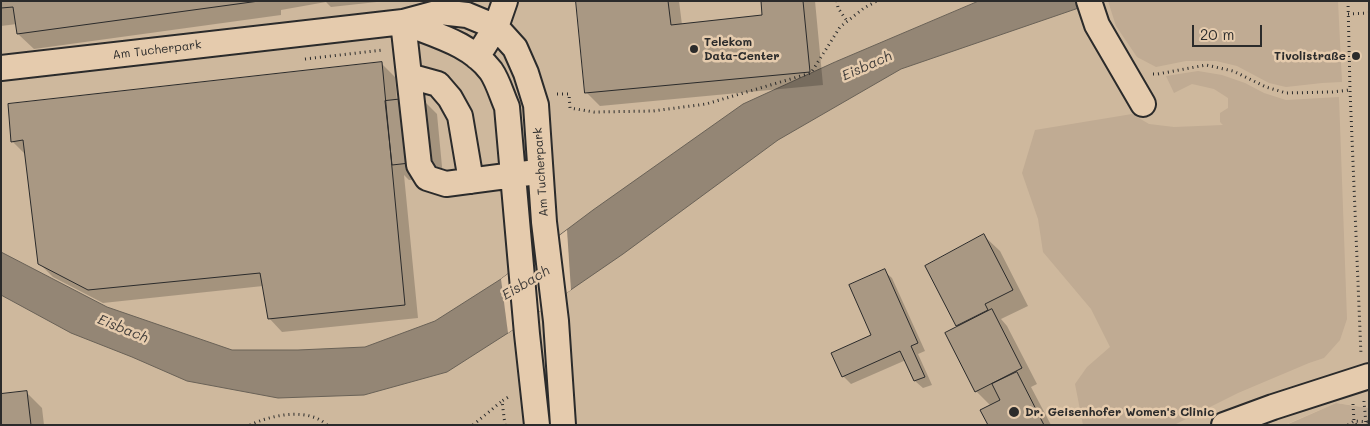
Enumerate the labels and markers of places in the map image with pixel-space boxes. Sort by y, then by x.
place label: Telekom Data-Center [704,35,779,63]
marker: Telekom Data-Center [688,43,700,55]
place label: Tivolistraße [1274,49,1346,63]
marker: Tivolistraße [1350,50,1362,62]
marker: Dr. Geisenhofer Women's Clinic [1007,405,1021,419]
place label: Dr. Geisenhofer Women's Clinic [1025,405,1214,419]

